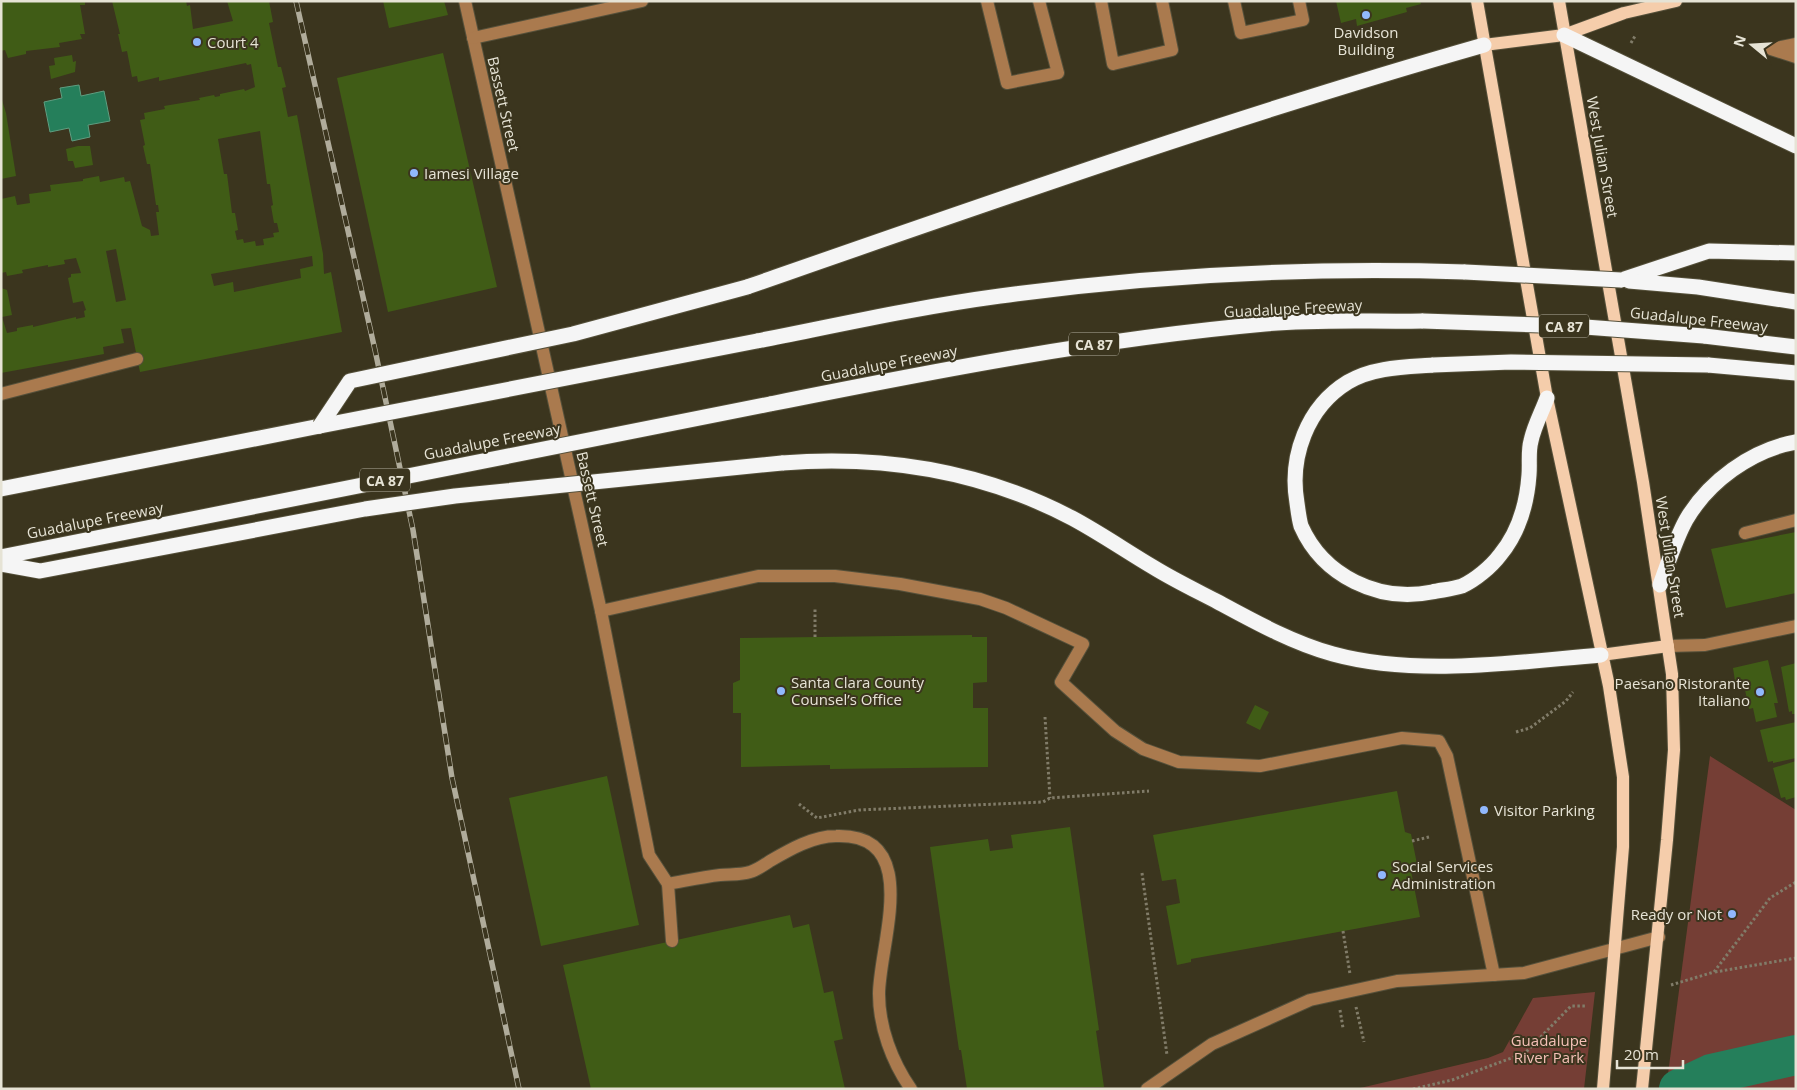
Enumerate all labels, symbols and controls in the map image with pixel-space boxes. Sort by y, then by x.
marker: Davidson Building [1360,9,1372,21]
north arrow [1727,20,1777,70]
place label: Davidson Building [1333,22,1399,59]
place label: Court 4 [207,32,259,52]
text: N [1728,32,1750,49]
marker: Court 4 [191,36,203,48]
street label: Bassett Street [483,54,525,154]
street label: West Julian Street [1582,95,1624,219]
place label: Iamesi Village [424,163,519,183]
marker: Iamesi Village [408,167,420,179]
street label: Guadalupe Freeway [1223,294,1363,322]
street label: Guadalupe Freeway [1629,302,1769,336]
road number: CA 87 [1539,314,1589,338]
road number: CA 87 [1069,332,1119,356]
street label: Guadalupe Freeway [819,340,959,386]
street label: Guadalupe Freeway [422,418,562,464]
street label: Bassett Street [572,449,614,549]
road number: CA 87 [360,468,410,492]
street label: West Julian Street [1652,495,1690,619]
street label: Guadalupe Freeway [25,497,165,543]
place label: Santa Clara County Counsel’s Office [791,672,924,709]
place label: Paesano Ristorante Italiano [1615,673,1750,710]
marker: Santa Clara County Counsel’s Office [775,685,787,697]
marker: Paesano Ristorante Italiano [1754,686,1766,698]
place label: Visitor Parking [1494,800,1595,820]
marker: Visitor Parking [1478,804,1490,816]
place label: Social Services Administration [1392,856,1496,893]
marker: Social Services Administration [1376,869,1388,881]
place label: Ready or Not [1631,904,1722,924]
marker: Ready or Not [1726,908,1738,920]
park label: Guadalupe River Park [1511,1030,1587,1067]
scale bar [1617,1038,1683,1070]
text: 20 m [1624,1044,1659,1064]

